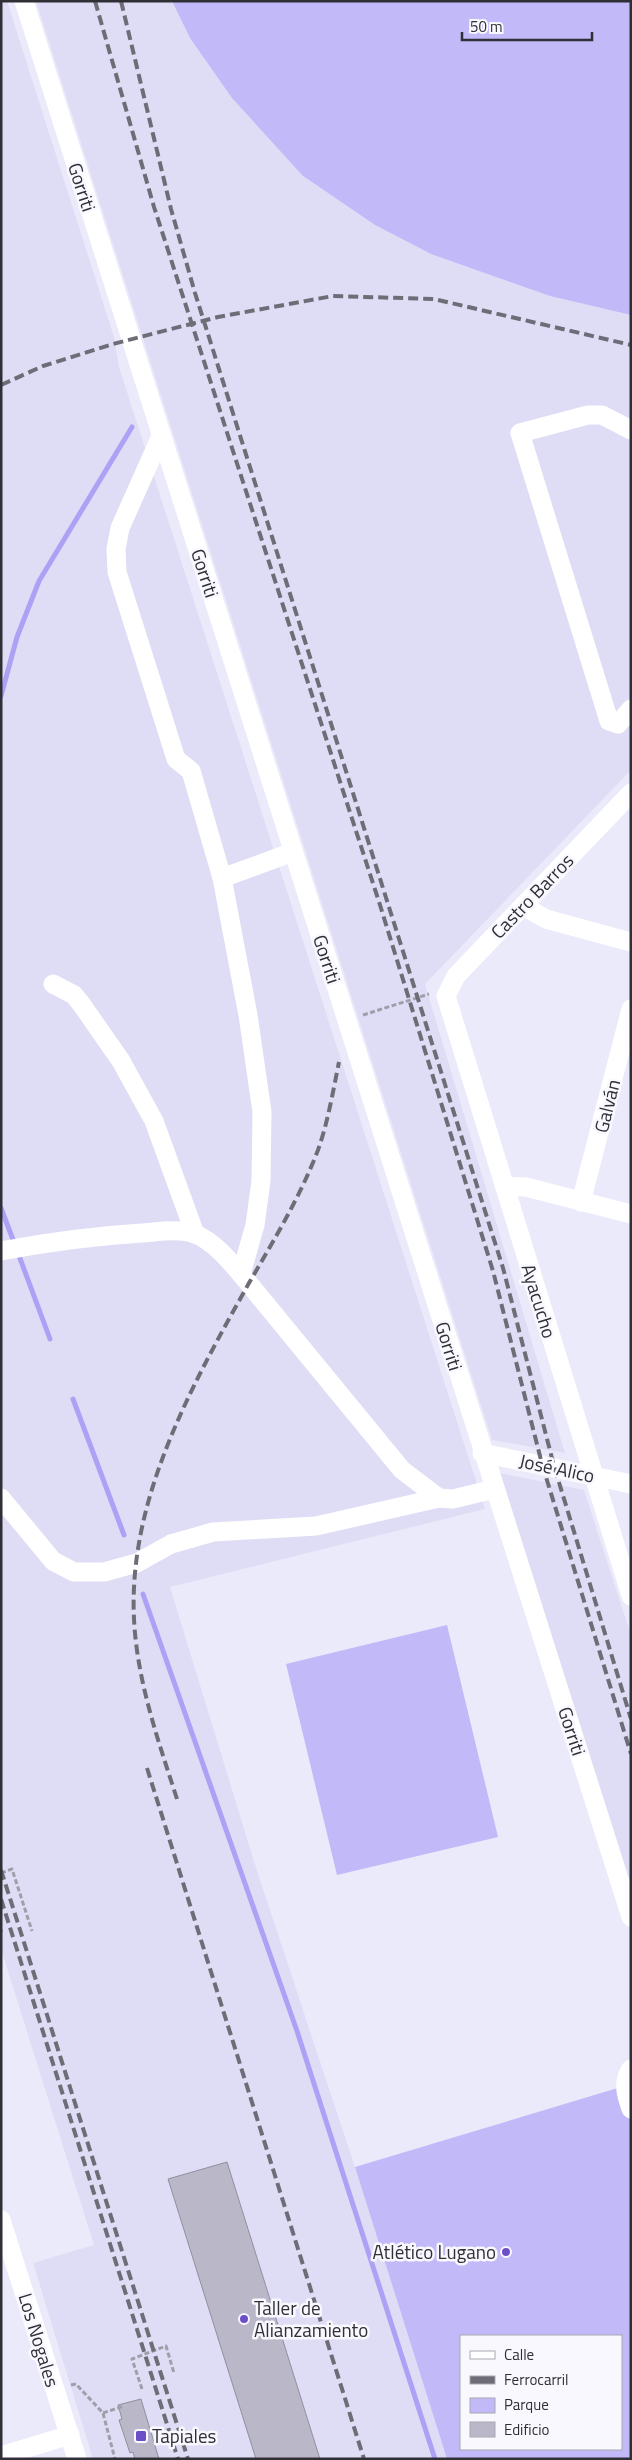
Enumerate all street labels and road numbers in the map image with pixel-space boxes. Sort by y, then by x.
street label: Gorriti [61,159,104,215]
street label: Gorriti [184,545,227,601]
street label: Castro Barros [483,846,580,945]
street label: Gorriti [306,931,349,987]
street label: Galván [586,1076,627,1136]
street label: Ayacucho [514,1260,565,1342]
street label: Gorriti [428,1318,471,1374]
street label: José Alico [517,1445,597,1490]
street label: Gorriti [551,1703,594,1759]
street label: Los Nogales [11,2289,68,2391]

